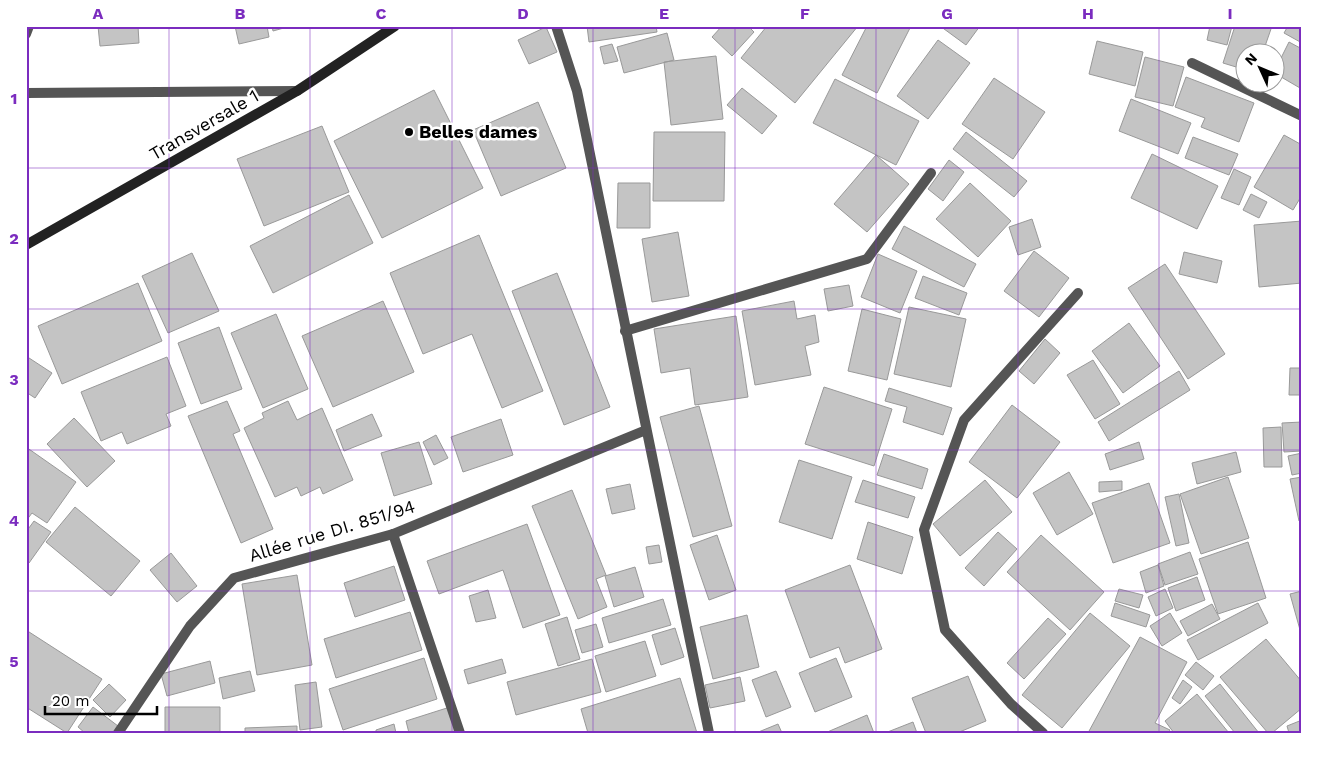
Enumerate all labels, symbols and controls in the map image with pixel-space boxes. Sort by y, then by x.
text: A [93,4,104,23]
text: B [235,4,246,23]
text: C [376,4,387,23]
text: D [517,4,529,23]
text: E [659,4,669,23]
text: F [800,4,810,23]
text: G [941,4,953,23]
text: H [1082,4,1094,23]
text: I [1227,4,1233,23]
north arrow [1236,42,1286,92]
text: N [1241,50,1260,68]
street label: Transversale 1 [146,85,262,164]
text: 1 [11,89,17,108]
place label: Belles dames [419,121,538,142]
marker: Belles dames [403,126,415,138]
text: 2 [9,229,19,248]
text: 3 [9,370,19,389]
street label: Allée rue DI. 851/94 [246,495,417,566]
text: 4 [9,511,19,530]
text: 5 [9,652,19,671]
scale bar [45,684,158,716]
text: 20 m [52,692,90,710]

